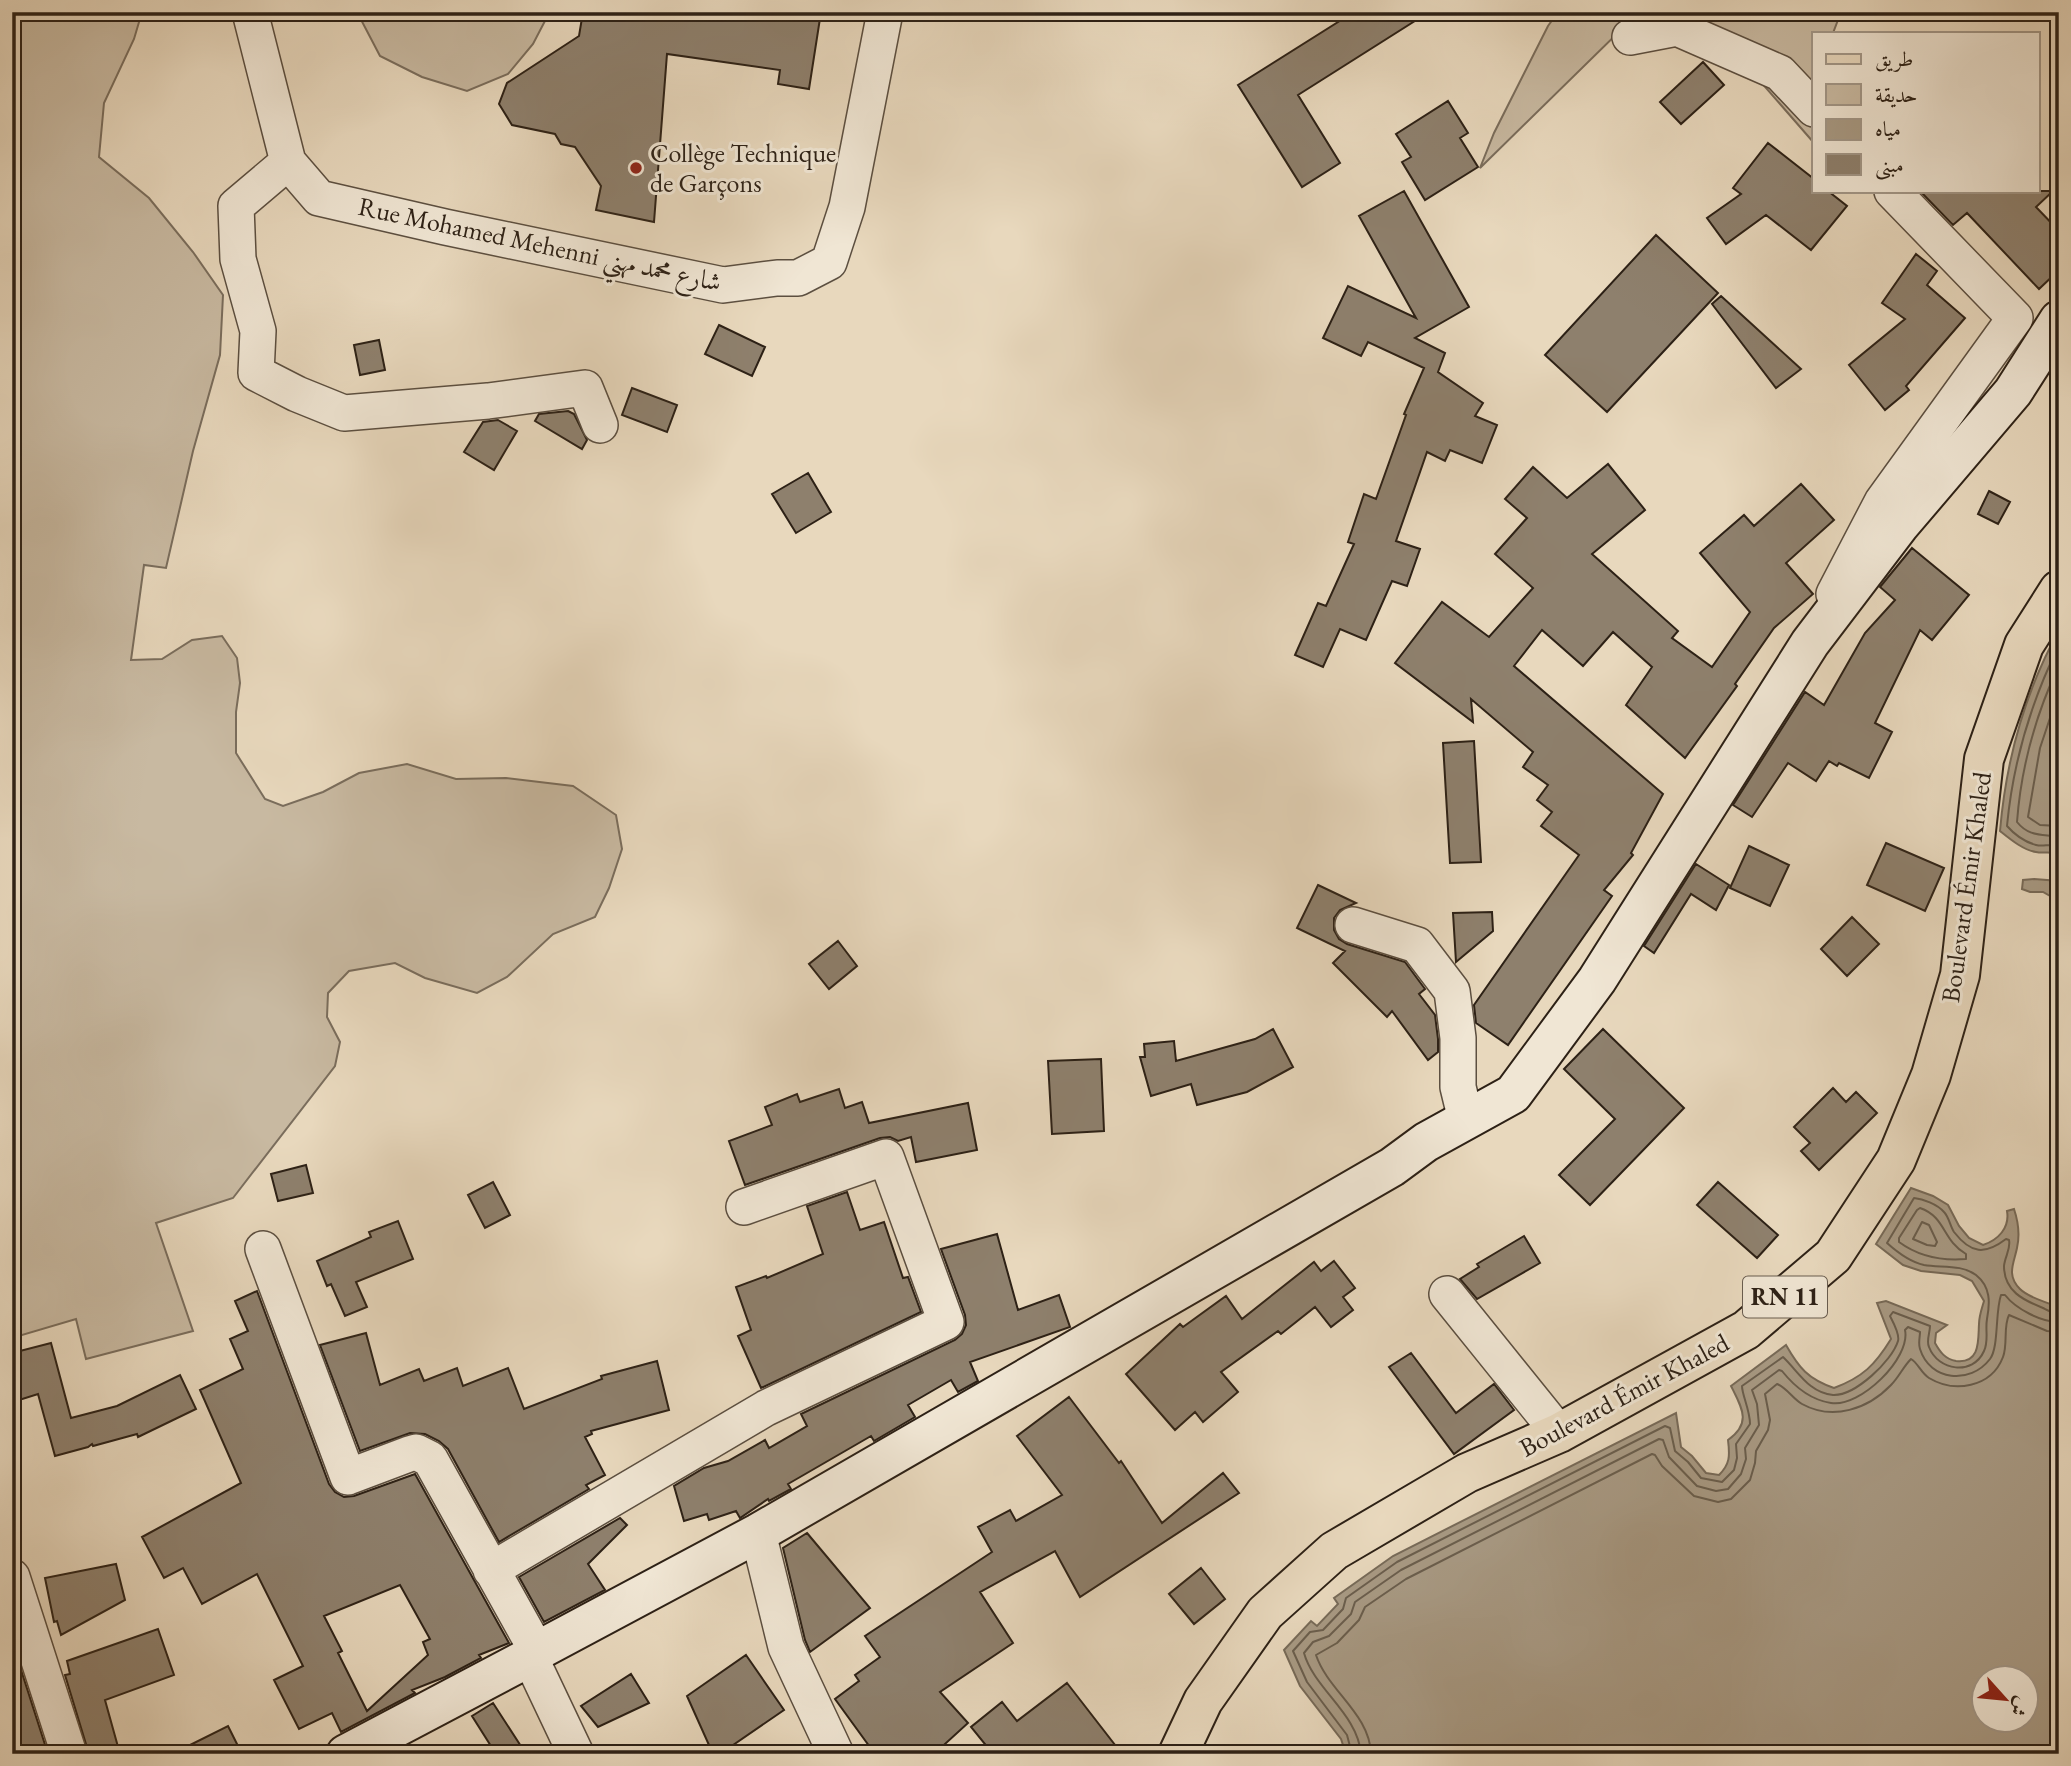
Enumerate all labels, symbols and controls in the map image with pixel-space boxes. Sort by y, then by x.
legend [1812,32,2039,192]
text: طريق [1875,45,1913,72]
text: حديقة [1875,81,1918,108]
text: مياه [1875,115,1901,142]
place label: Collège Technique de Garçons [650,136,836,200]
text: مبنى [1875,151,1904,180]
marker: Collège Technique de Garçons [628,160,644,176]
street label: Rue Mohamed Mehenni شارع محمد مهني [354,189,725,306]
street label: Boulevard Émir Khaled [1933,769,1999,1005]
road number: RN 11 [1743,1276,1827,1317]
street label: Boulevard Émir Khaled [1513,1325,1735,1465]
north arrow [1969,1664,2039,1734]
text: ش [2004,1692,2035,1721]

